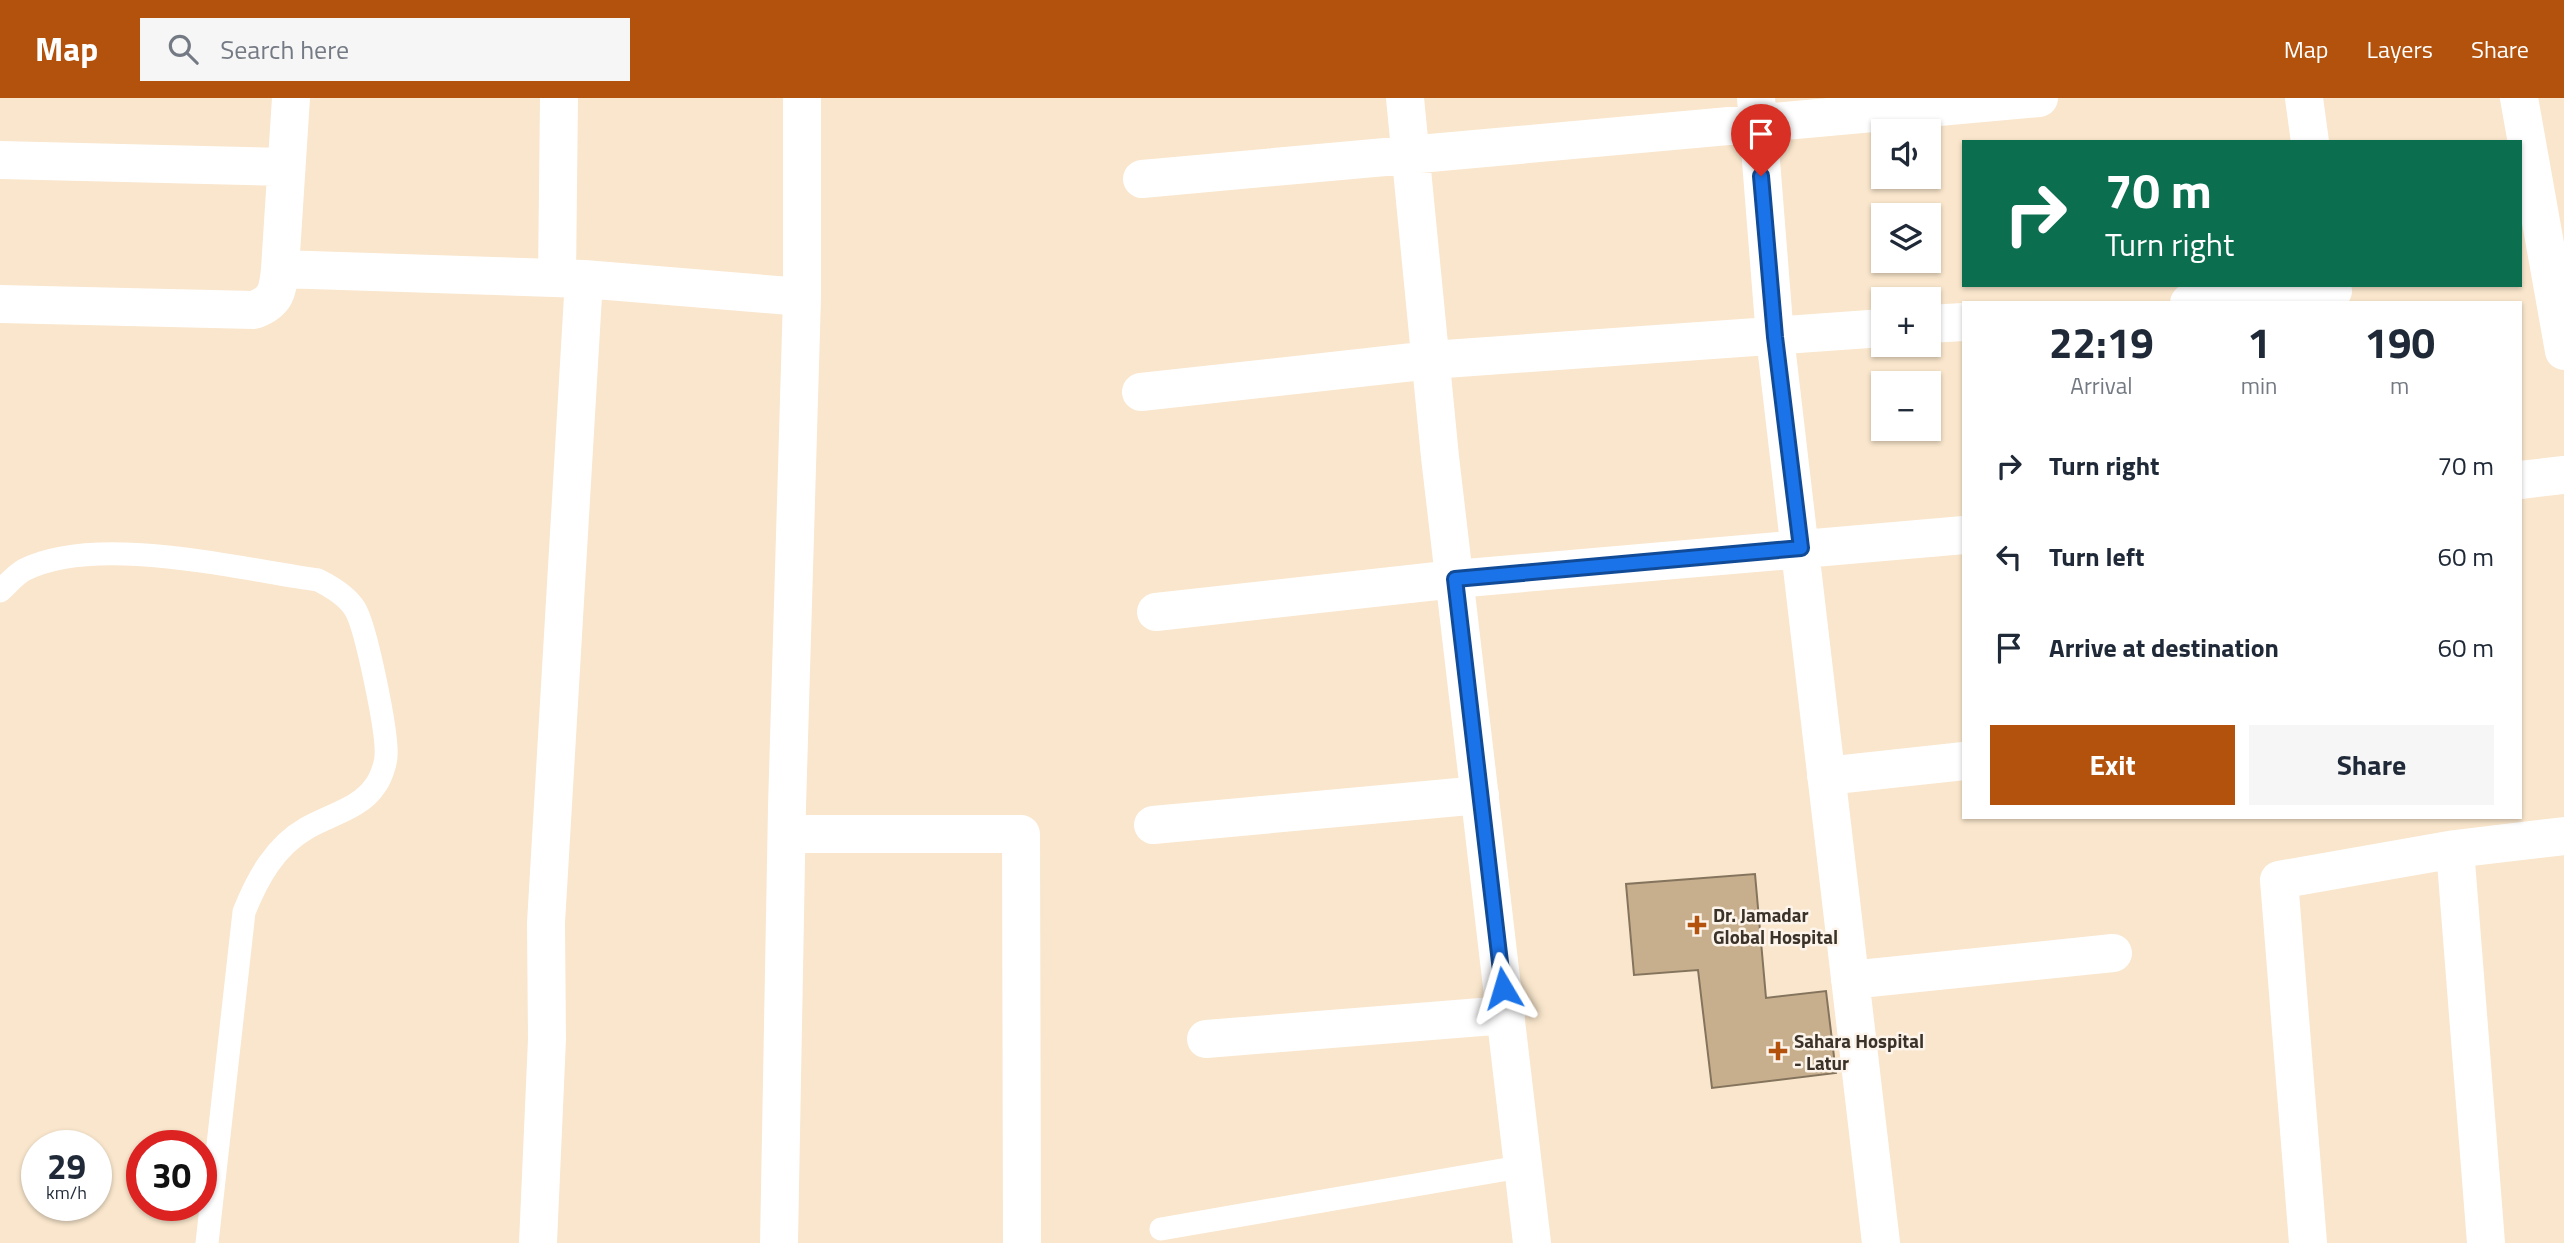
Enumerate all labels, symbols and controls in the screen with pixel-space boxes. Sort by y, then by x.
search box [140,18,630,81]
text: Map [35,24,98,74]
icon: search [164,30,202,68]
text: Search here [220,30,349,69]
text: Map [2284,31,2329,67]
text: Layers [2367,31,2433,67]
text: Share [2471,31,2529,67]
pin [1731,104,1791,176]
icon: arrive [1742,115,1780,153]
map controls [1871,119,1941,441]
button: sound [1871,119,1941,189]
text: 70 m [2105,152,2212,227]
icon: right [1990,168,2081,259]
button: layers [1871,203,1941,273]
text: Turn right [2105,220,2234,268]
button: + [1871,287,1941,357]
text: 22:19 [2049,310,2154,374]
text: 1 [2247,310,2271,374]
text: 190 [2364,310,2435,374]
text: Arrival [2070,368,2133,403]
text: min [2241,368,2277,403]
text: m [2390,368,2409,403]
button: − [1871,371,1941,441]
text: Turn right [2049,446,2160,485]
text: 70 m [2437,446,2494,485]
icon: right [1990,447,2028,485]
text: Turn left [2049,537,2144,576]
text: 60 m [2437,537,2494,576]
icon: left [1990,538,2028,576]
text: Arrive at destination [2049,628,2279,667]
text: 60 m [2437,628,2494,667]
icon: arrive [1990,629,2028,667]
button: Exit [1990,725,2235,805]
button: Share [2249,725,2494,805]
place label: Dr. Jamadar Global Hospital [1713,900,1838,951]
marker: Dr. Jamadar Global Hospital [1687,915,1707,935]
position arrow [1466,951,1540,1025]
place label: Sahara Hospital - Latur [1794,1026,1924,1077]
marker: Sahara Hospital - Latur [1768,1041,1788,1061]
speed limit sign: 30 [126,1130,217,1221]
text: 29 [47,1139,86,1193]
text: km/h [46,1179,87,1206]

